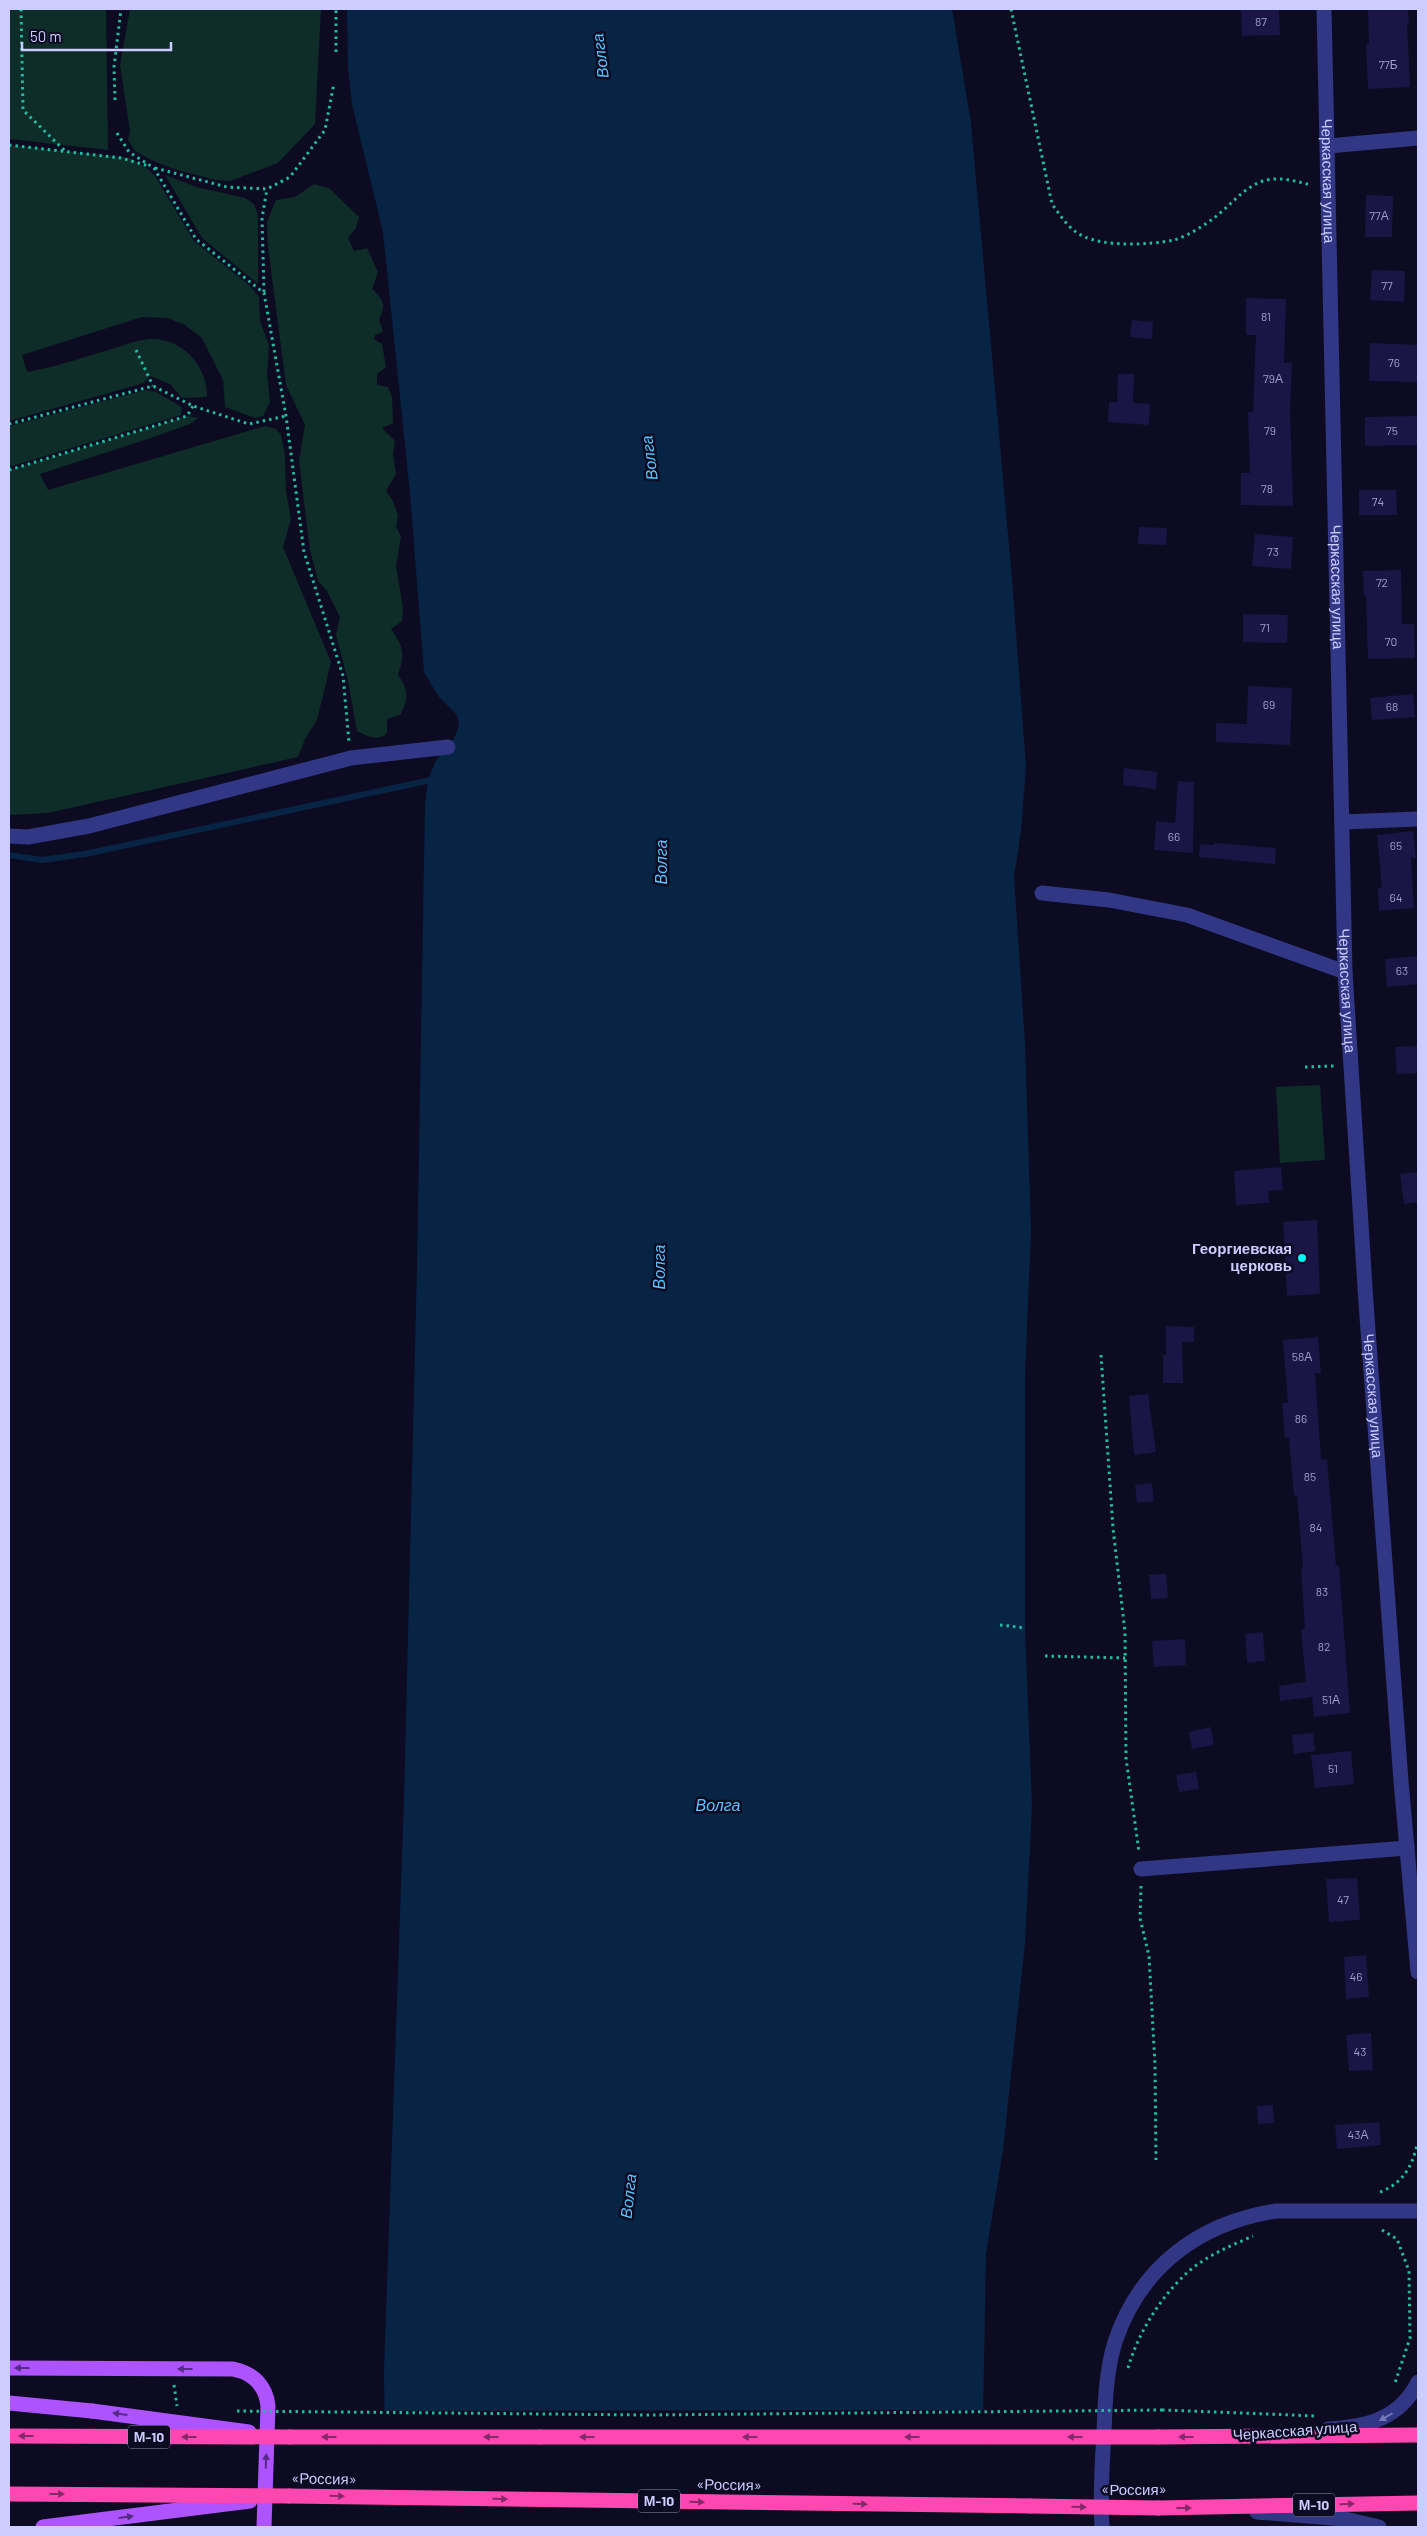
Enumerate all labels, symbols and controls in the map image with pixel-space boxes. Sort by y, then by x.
house number: 87 [1255,14,1267,28]
scale bar [22,20,171,52]
text: 50 m [30,27,62,45]
water label: Волга [587,33,612,79]
house number: 77Б [1378,57,1398,71]
street label: Черкасская улица [1318,118,1339,244]
house number: 77А [1369,208,1389,222]
house number: 77 [1381,278,1393,292]
house number: 81 [1261,309,1271,323]
house number: 76 [1388,355,1400,369]
house number: 79А [1263,371,1283,385]
house number: 79 [1264,423,1276,437]
house number: 75 [1386,423,1398,437]
water label: Волга [636,435,661,481]
house number: 78 [1261,481,1273,495]
house number: 74 [1372,494,1384,508]
street label: Черкасская улица [1327,524,1348,650]
house number: 73 [1267,544,1279,558]
house number: 72 [1376,575,1388,589]
house number: 71 [1260,620,1270,634]
house number: 70 [1385,634,1397,648]
house number: 69 [1263,697,1275,711]
house number: 68 [1386,699,1398,713]
house number: 66 [1168,829,1180,843]
house number: 65 [1390,838,1402,852]
water label: Волга [651,839,670,884]
house number: 64 [1390,890,1402,904]
street label: Черкасская улица [1336,928,1360,1054]
house number: 63 [1396,963,1408,977]
place label: Георгиевская церковь [1192,1239,1292,1274]
water label: Волга [649,1244,668,1289]
marker: Георгиевская церковь [1296,1252,1308,1264]
street label: Черкасская улица [1360,1333,1387,1459]
house number: 58А [1292,1349,1312,1363]
house number: 86 [1295,1411,1307,1425]
house number: 85 [1304,1469,1316,1483]
house number: 84 [1310,1520,1322,1534]
house number: 83 [1316,1584,1328,1598]
house number: 82 [1318,1639,1330,1653]
house number: 51А [1322,1692,1340,1706]
house number: 51 [1328,1761,1338,1775]
water label: Волга [696,1795,741,1814]
house number: 47 [1337,1892,1349,1906]
house number: 46 [1350,1969,1362,1983]
house number: 43 [1354,2044,1366,2058]
house number: 43А [1348,2127,1368,2141]
water label: Волга [616,2173,639,2219]
one-way arrow [14,2364,30,2372]
one-way arrow [176,2365,192,2373]
one-way arrow [112,2410,128,2418]
one-way arrow [1378,2413,1393,2421]
street label: Черкасская улица [1232,2417,1358,2443]
road number: М-10 [128,2426,170,2448]
one-way arrow [18,2432,34,2440]
one-way arrow [180,2433,196,2441]
one-way arrow [321,2433,337,2441]
one-way arrow [483,2433,499,2441]
one-way arrow [579,2433,595,2441]
one-way arrow [741,2433,757,2441]
one-way arrow [904,2433,920,2441]
one-way arrow [1066,2433,1082,2441]
one-way arrow [1178,2433,1194,2441]
one-way arrow [263,2453,271,2469]
street label: «Россия» [291,2468,357,2488]
street label: «Россия» [696,2474,762,2494]
street label: «Россия» [1101,2480,1167,2498]
one-way arrow [50,2490,66,2498]
road number: М-10 [638,2490,680,2512]
one-way arrow [330,2493,346,2501]
road number: М-10 [1293,2494,1335,2516]
one-way arrow [492,2495,508,2503]
one-way arrow [690,2498,706,2506]
one-way arrow [852,2500,868,2508]
one-way arrow [1339,2500,1355,2508]
one-way arrow [1071,2503,1087,2511]
one-way arrow [1177,2504,1193,2512]
one-way arrow [118,2512,134,2520]

